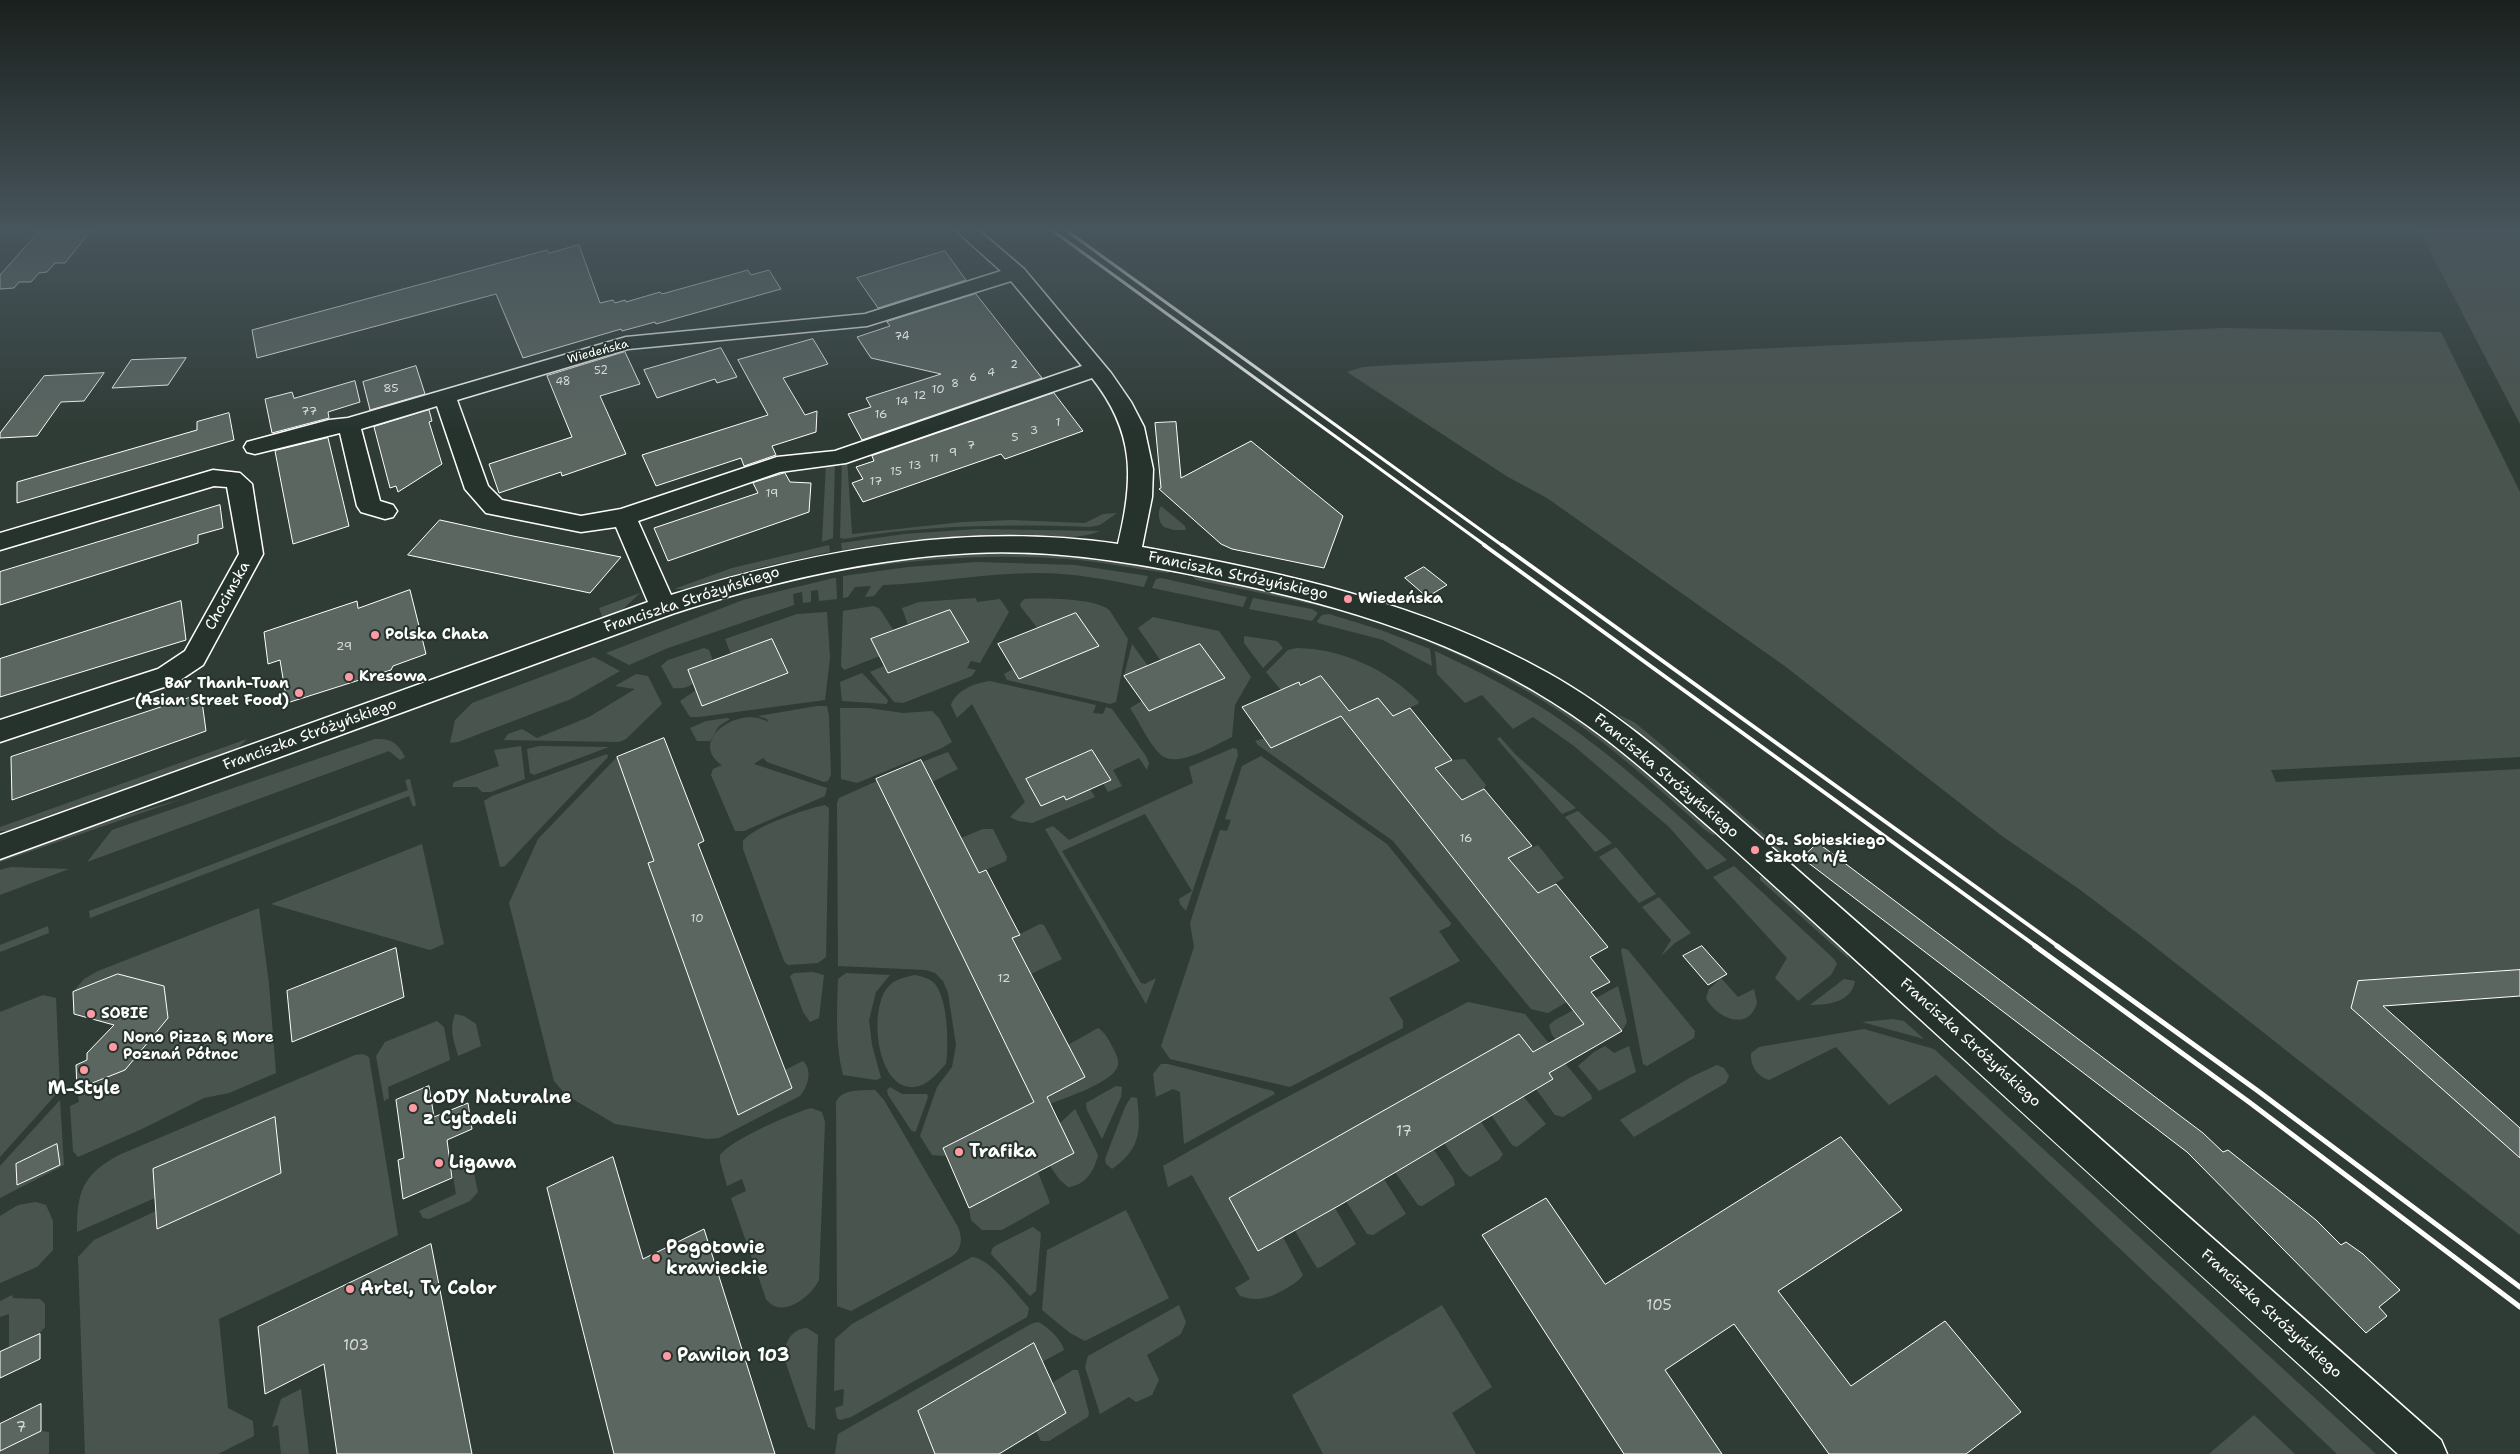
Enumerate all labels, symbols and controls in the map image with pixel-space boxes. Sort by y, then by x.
house number: 74 [895,330,909,344]
street label: Wiedeńska [566,337,630,367]
house number: 2 [1010,358,1018,372]
house number: 52 [594,364,608,378]
house number: 4 [987,366,995,380]
house number: 6 [969,371,977,385]
house number: 48 [555,375,571,389]
house number: 8 [951,377,959,391]
house number: 85 [383,382,399,396]
house number: 10 [931,383,945,397]
house number: 12 [914,389,926,403]
house number: 14 [896,395,908,409]
house number: 77 [301,405,317,419]
house number: 16 [874,408,888,422]
house number: 1 [1055,416,1061,430]
house number: 3 [1030,424,1038,438]
house number: 5 [1011,431,1019,445]
house number: 7 [967,439,975,453]
house number: 9 [949,446,957,460]
house number: 11 [929,452,939,466]
house number: 13 [909,459,921,473]
house number: 15 [890,465,902,479]
house number: 17 [870,475,882,489]
house number: 19 [766,487,778,501]
street label: Franciszka Stróżyńskiego [1146,548,1330,604]
street label: Chocimska [202,558,254,634]
street label: Franciszka Stróżyńskiego [602,563,782,637]
place label: Wiedeńska [1358,590,1443,608]
marker: Wiedeńska [1342,593,1354,605]
place label: Polska Chata [385,626,488,644]
marker: Polska Chata [369,629,381,641]
house number: 29 [336,640,352,654]
place label: Kresowa [359,668,427,686]
marker: Kresowa [343,671,355,683]
place label: Bar Thanh-Tuan (Asian Street Food) [135,675,289,710]
marker: Bar Thanh-Tuan (Asian Street Food) [293,687,305,699]
street label: Franciszka Stróżyńskiego [221,695,399,775]
street label: Franciszka Stróżyńskiego [1590,710,1742,842]
house number: 16 [1459,832,1473,846]
place label: Os. Sobieskiego Szkoła n/ż [1765,832,1885,867]
marker: Os. Sobieskiego Szkoła n/ż [1749,844,1761,856]
house number: 10 [690,912,704,926]
house number: 12 [998,972,1010,986]
street label: Franciszka Stróżyńskiego [1896,975,2044,1111]
place label: SOBIE [101,1005,148,1023]
marker: SOBIE [85,1008,97,1020]
place label: Nono Pizza & More Poznań Północ [123,1029,274,1064]
marker: Nono Pizza & More Poznań Północ [107,1041,119,1053]
marker: M-Style [78,1064,90,1076]
place label: M-Style [48,1078,120,1100]
place label: LODY Naturalne z Cytadeli [423,1087,571,1130]
marker: LODY Naturalne z Cytadeli [407,1102,419,1114]
house number: 17 [1396,1123,1412,1141]
place label: Trafika [969,1141,1036,1163]
marker: Trafika [953,1146,965,1158]
place label: Ligawa [449,1152,516,1174]
marker: Ligawa [433,1157,445,1169]
place label: Pogotowie krawieckie [666,1237,768,1280]
street label: Franciszka Stróżyńskiego [2197,1246,2345,1382]
marker: Pogotowie krawieckie [650,1252,662,1264]
place label: Artel, Tv Color [360,1278,497,1300]
marker: Artel, Tv Color [344,1283,356,1295]
house number: 105 [1646,1297,1672,1315]
house number: 103 [343,1337,369,1355]
place label: Pawilon 103 [677,1345,789,1367]
marker: Pawilon 103 [661,1350,673,1362]
house number: 7 [16,1419,26,1437]

